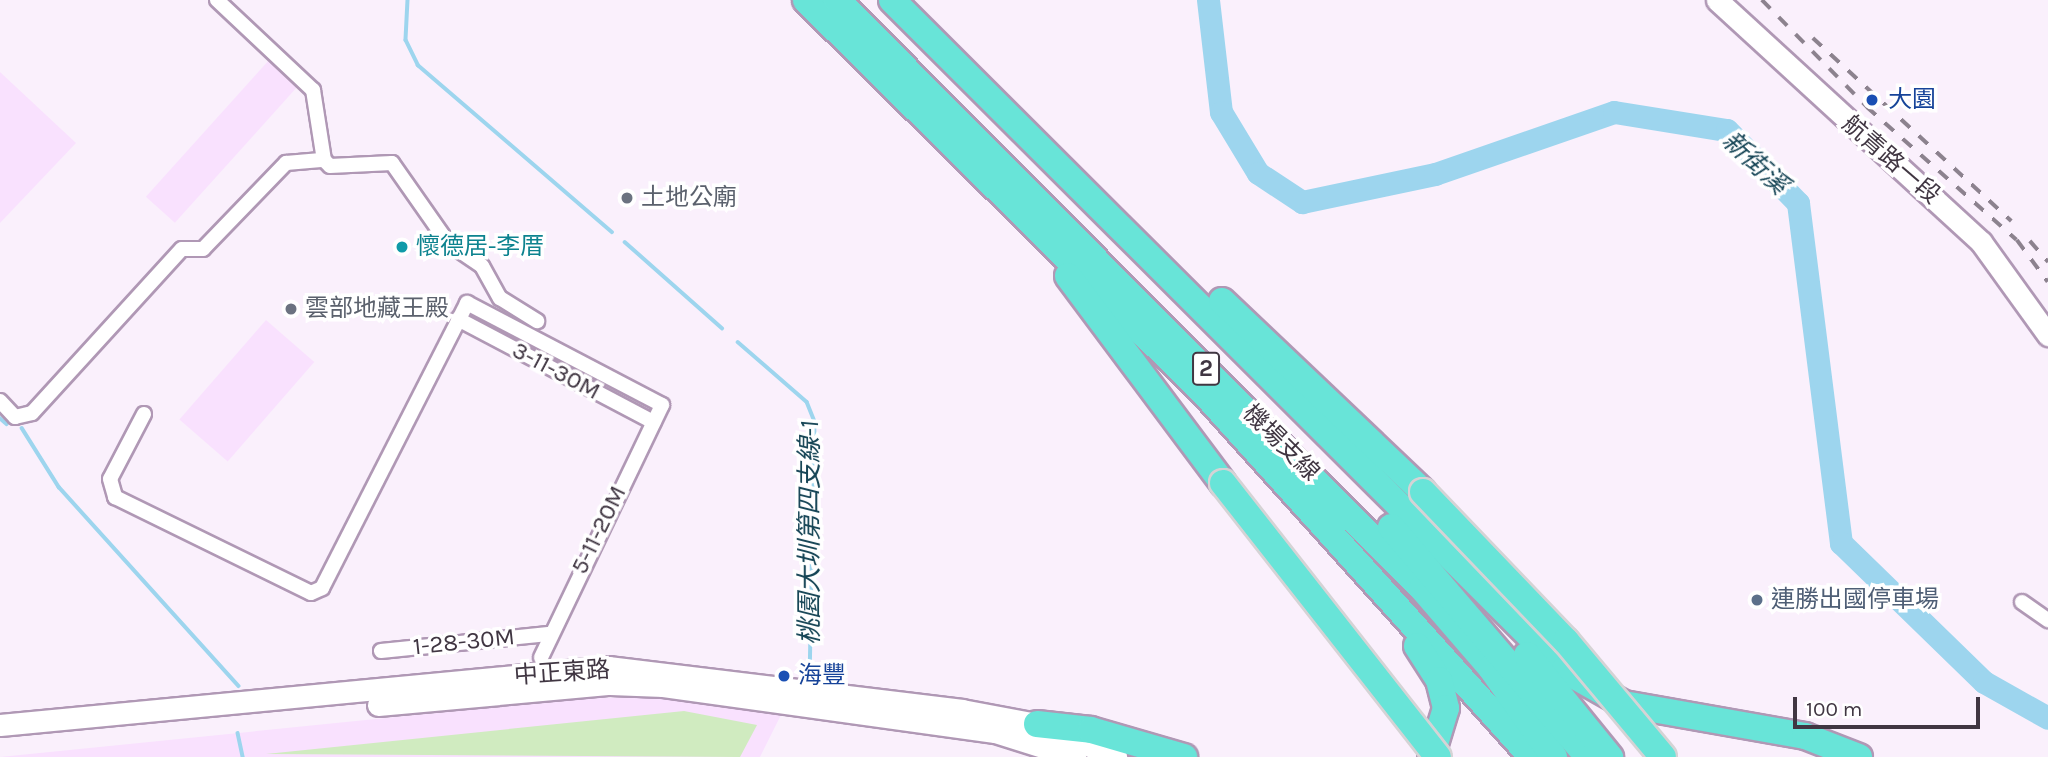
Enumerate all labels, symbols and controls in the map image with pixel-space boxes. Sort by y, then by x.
place label: 大園 [1888,86,1936,114]
marker: 大園 [1862,90,1882,110]
street label: 航青路一段 [1836,110,1946,210]
water label: 新街溪 [1716,125,1794,201]
place label: 土地公廟 [641,184,737,212]
marker: 土地公廟 [619,190,635,206]
place label: 懷德居-李厝 [416,233,544,261]
marker: 懷德居-李厝 [394,239,410,255]
place label: 雲部地藏王殿 [305,295,449,323]
marker: 雲部地藏王殿 [283,301,299,317]
street label: 3-11-30M [507,336,605,406]
road number: 2 [1192,350,1220,388]
street label: 機場支線 [1237,399,1325,487]
water label: 桃園大圳第四支線-1 [794,421,826,645]
street label: 5-11-20M [565,481,633,579]
place label: 連勝出國停車場 [1771,586,1939,614]
marker: 連勝出國停車場 [1749,592,1765,608]
street label: 1-28-30M [412,622,516,662]
street label: 中正東路 [513,655,611,691]
place label: 海豐 [798,662,846,690]
marker: 海豐 [776,668,792,684]
scale bar [1796,684,1983,728]
text: 100 m [1806,697,1863,721]

